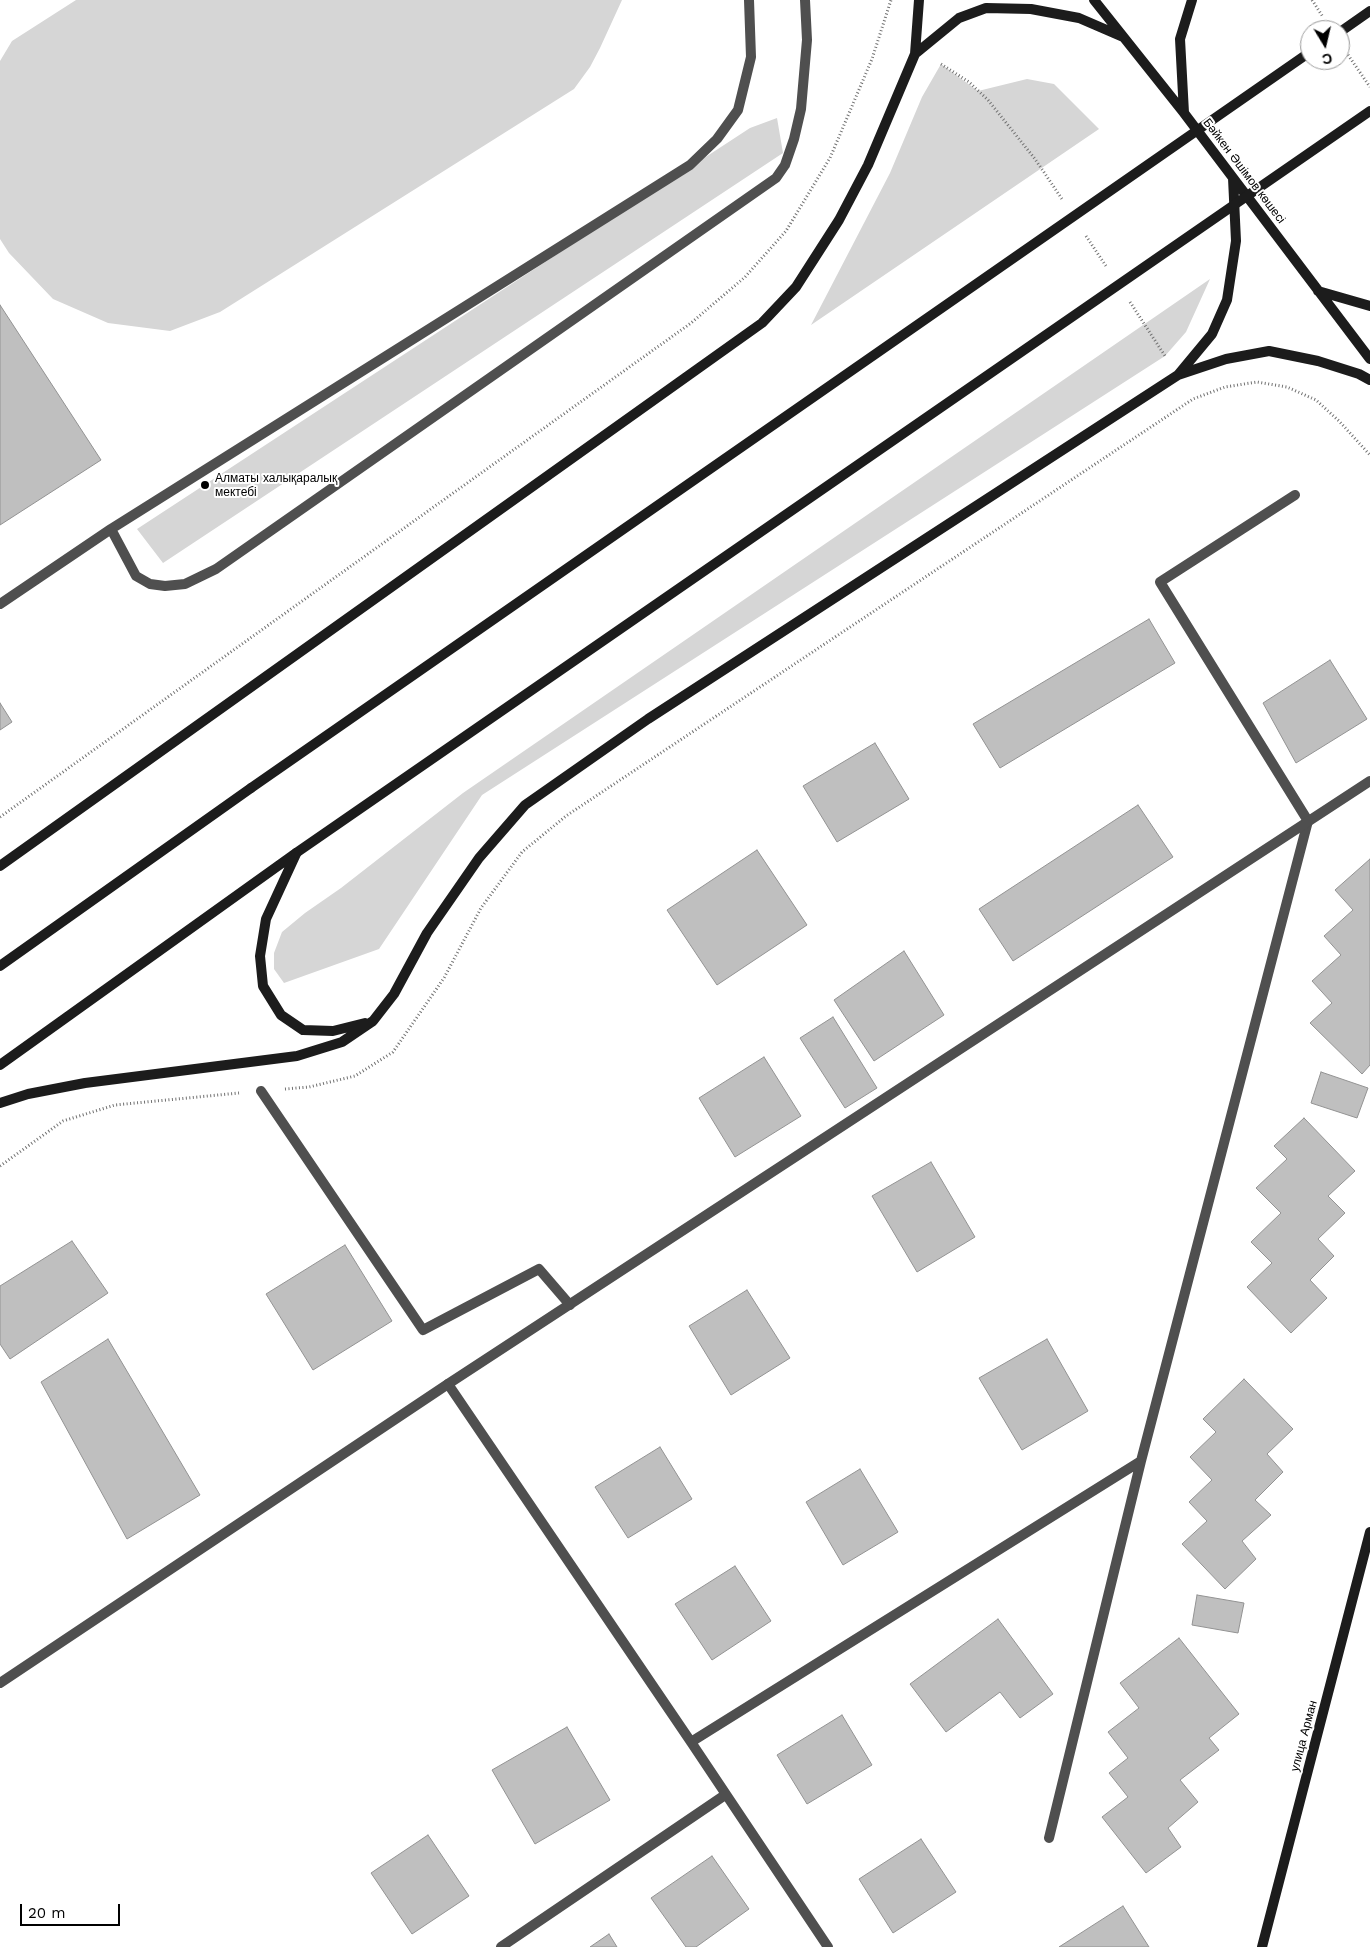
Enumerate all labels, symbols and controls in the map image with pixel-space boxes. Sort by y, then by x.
north arrow [1300,20,1350,70]
text: С [1321,50,1333,68]
street label: Бәйкен Әшімов көшесі [1200,116,1288,226]
place label: Алматы халықаралық мектебі [215,471,337,499]
marker: Алматы халықаралық мектебі [199,479,211,491]
street label: улица Арман [1288,1699,1320,1773]
scale bar [22,1894,122,1926]
text: 20 m [28,1904,66,1922]

